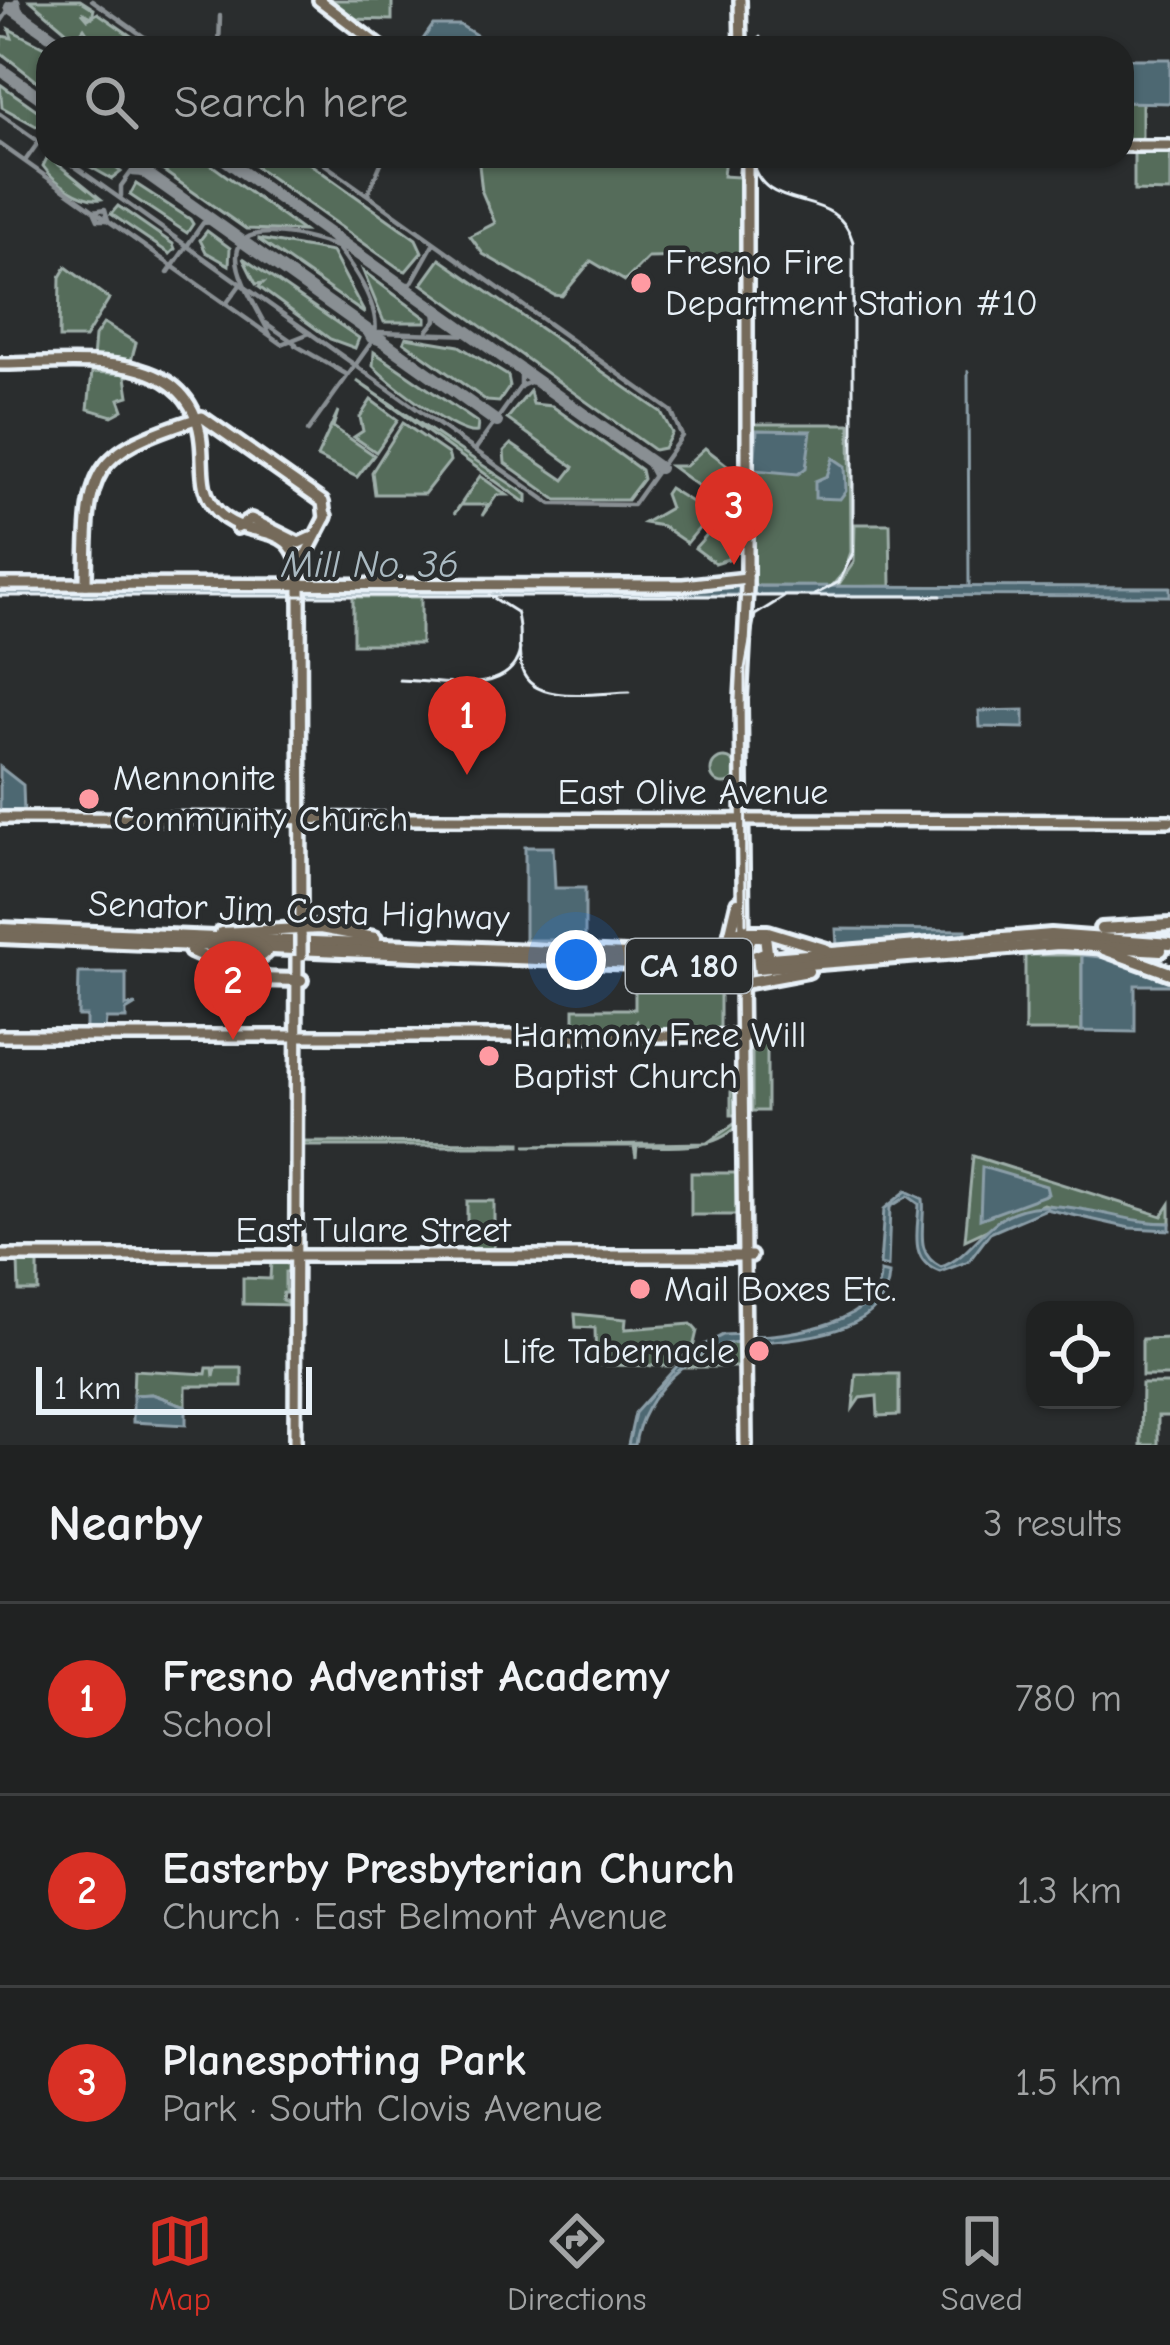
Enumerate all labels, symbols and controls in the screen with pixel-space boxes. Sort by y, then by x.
search box [36,36,1134,168]
icon: search [78,69,144,135]
text: Search here [174,76,408,128]
place label: Fresno Fire Department Station #10 [665,242,1038,324]
marker: Fresno Fire Department Station #10 [628,270,654,296]
pin: 3 [695,466,773,565]
water label: Mill No. 36 [280,542,459,587]
pin: 1 [428,676,506,775]
place label: Mennonite Community Church [113,758,408,840]
street label: East Olive Avenue [558,772,828,813]
marker: Mennonite Community Church [76,786,102,812]
street label: Senator Jim Costa Highway [88,883,511,939]
your location [546,930,606,990]
road number: CA 180 [626,939,752,993]
pin: 2 [194,941,272,1040]
place label: Harmony Free Will Baptist Church [513,1015,806,1097]
marker: Harmony Free Will Baptist Church [476,1043,502,1069]
street label: East Tulare Street [235,1210,512,1251]
place label: Mail Boxes Etc. [664,1269,896,1310]
marker: Mail Boxes Etc. [627,1276,653,1302]
map controls [1026,1301,1134,1409]
button: locate [1026,1301,1134,1409]
place label: Life Tabernacle [502,1331,735,1372]
marker: Life Tabernacle [746,1338,772,1364]
scale bar [36,1361,312,1414]
text: 1 km [54,1369,121,1407]
text: Nearby [48,1494,202,1553]
text: 3 results [983,1501,1122,1546]
text: Fresno Adventist Academy [162,1650,670,1702]
text: 1 [79,1676,95,1721]
text: 780 m [1015,1676,1122,1721]
text: School [162,1702,273,1747]
text: Easterby Presbyterian Church [162,1842,735,1894]
text: 2 [77,1868,97,1913]
text: 1.3 km [1017,1868,1122,1913]
text: Church · East Belmont Avenue [162,1894,667,1939]
text: Planespotting Park [162,2034,526,2086]
text: 3 [77,2060,97,2105]
text: 1.5 km [1015,2060,1122,2105]
text: Park · South Clovis Avenue [162,2086,603,2131]
tab: Map [147,2208,213,2318]
tab: Directions [507,2208,647,2318]
tab: Saved [941,2208,1023,2318]

